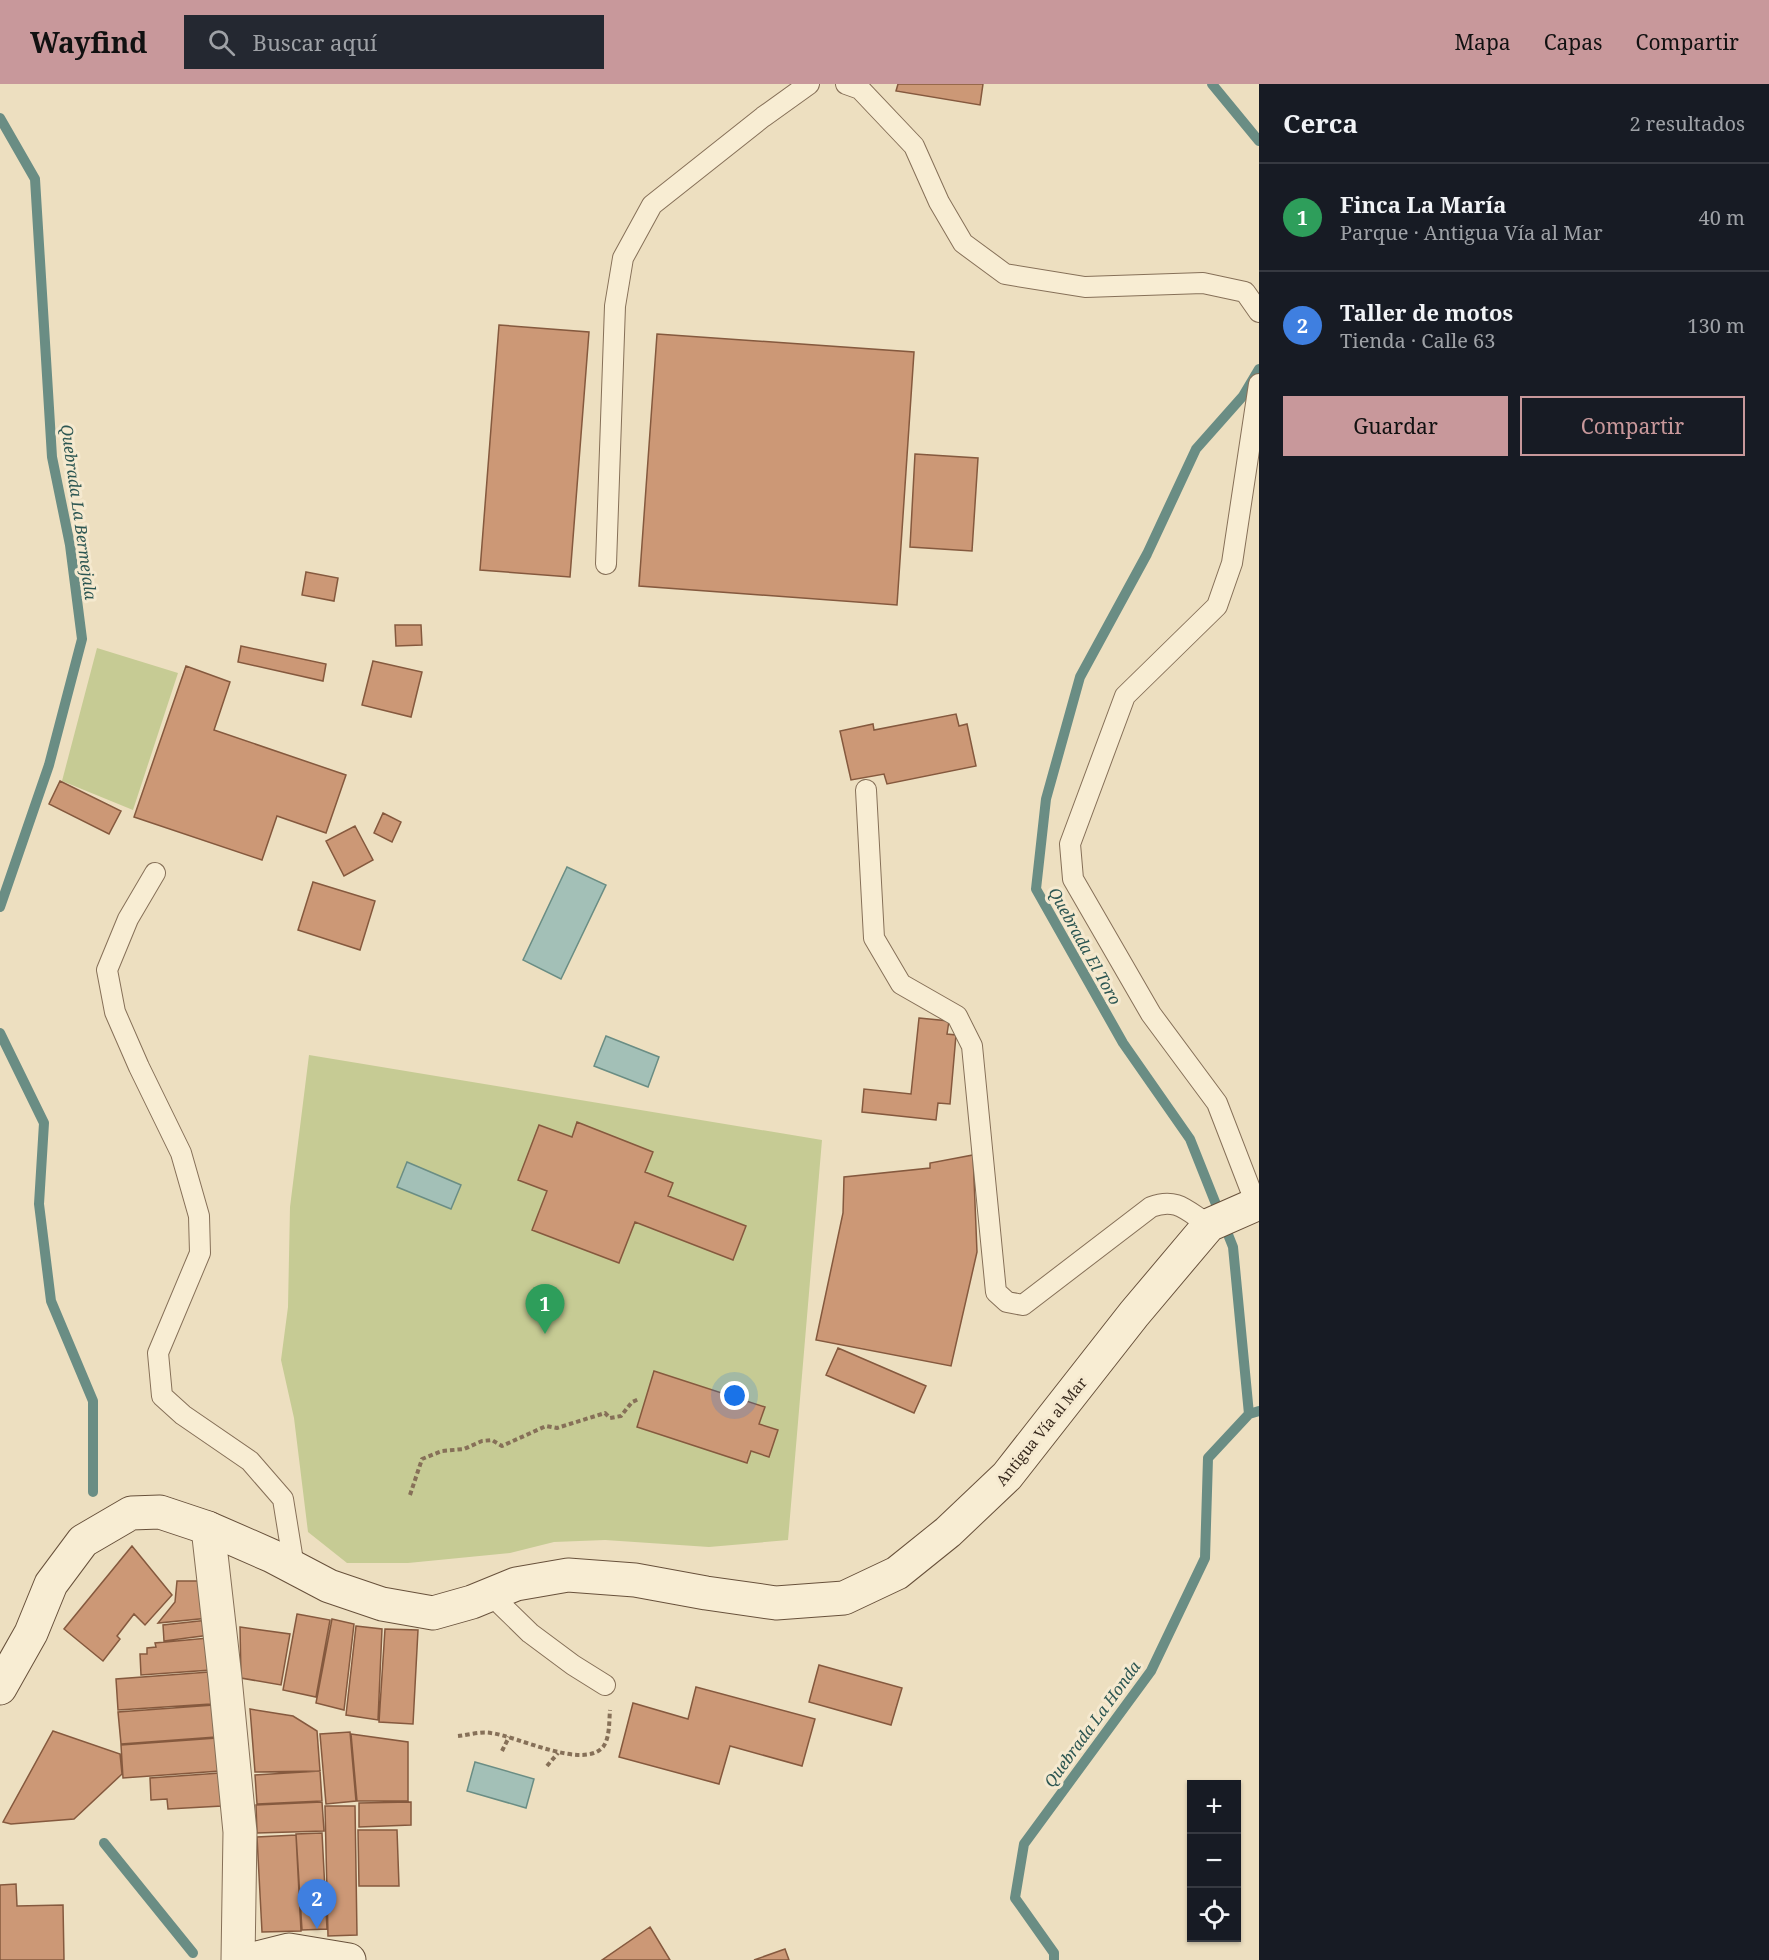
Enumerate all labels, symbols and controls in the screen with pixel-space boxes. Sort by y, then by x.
search box [184,15,604,69]
text: Wayfind [30,23,148,61]
icon: search [205,26,238,59]
text: Buscar aquí [253,27,377,57]
text: Mapa [1454,28,1511,56]
text: Capas [1544,28,1603,56]
text: Compartir [1636,28,1739,56]
text: Cerca [1283,105,1358,141]
text: 2 resultados [1629,110,1745,137]
text: Finca La María [1340,189,1507,219]
text: 1 [1297,204,1308,231]
text: 40 m [1699,204,1745,231]
text: Parque · Antigua Vía al Mar [1340,219,1603,246]
text: Taller de motos [1340,297,1513,327]
text: 2 [1297,312,1308,339]
text: 130 m [1687,312,1745,339]
text: Tienda · Calle 63 [1340,327,1495,354]
button: Guardar [1283,396,1508,456]
button: Compartir [1520,396,1745,456]
water label: Quebrada La Bermejala [56,423,102,602]
water label: Quebrada El Toro [1044,883,1126,1009]
pin: 1 [526,1284,564,1334]
street label: Antigua Vía al Mar [991,1373,1091,1489]
your location [720,1381,749,1410]
water label: Quebrada La Honda [1039,1656,1146,1791]
map controls [1187,1780,1241,1942]
button: + [1187,1780,1241,1834]
button: − [1187,1834,1241,1888]
pin: 2 [298,1880,336,1929]
button: locate [1187,1888,1241,1942]

